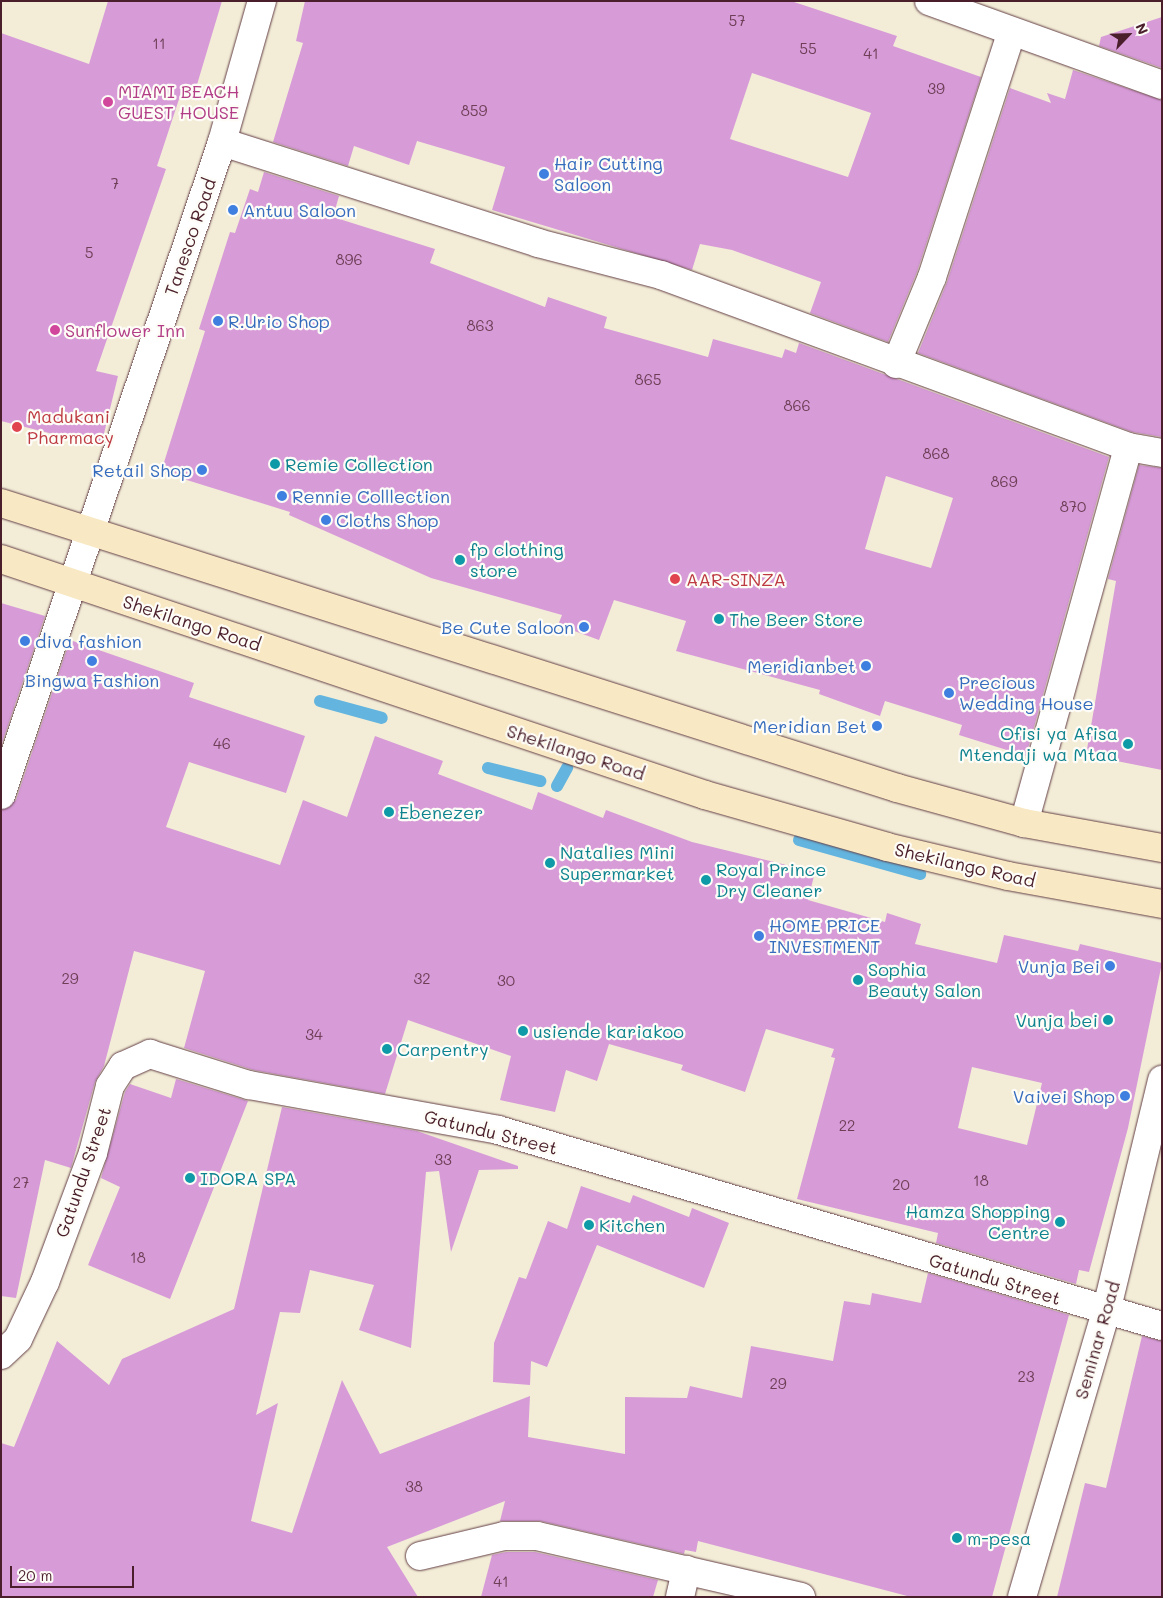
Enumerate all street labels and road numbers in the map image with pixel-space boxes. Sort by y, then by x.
street label: Tanesco Road [160,175,220,299]
street label: Shekilango Road [120,590,264,656]
street label: Shekilango Road [504,719,648,785]
street label: Shekilango Road [892,838,1038,892]
street label: Gatundu Street [51,1104,115,1240]
street label: Gatundu Street [422,1105,560,1159]
street label: Gatundu Street [927,1249,1063,1309]
street label: Seminar Road [1070,1278,1124,1402]

